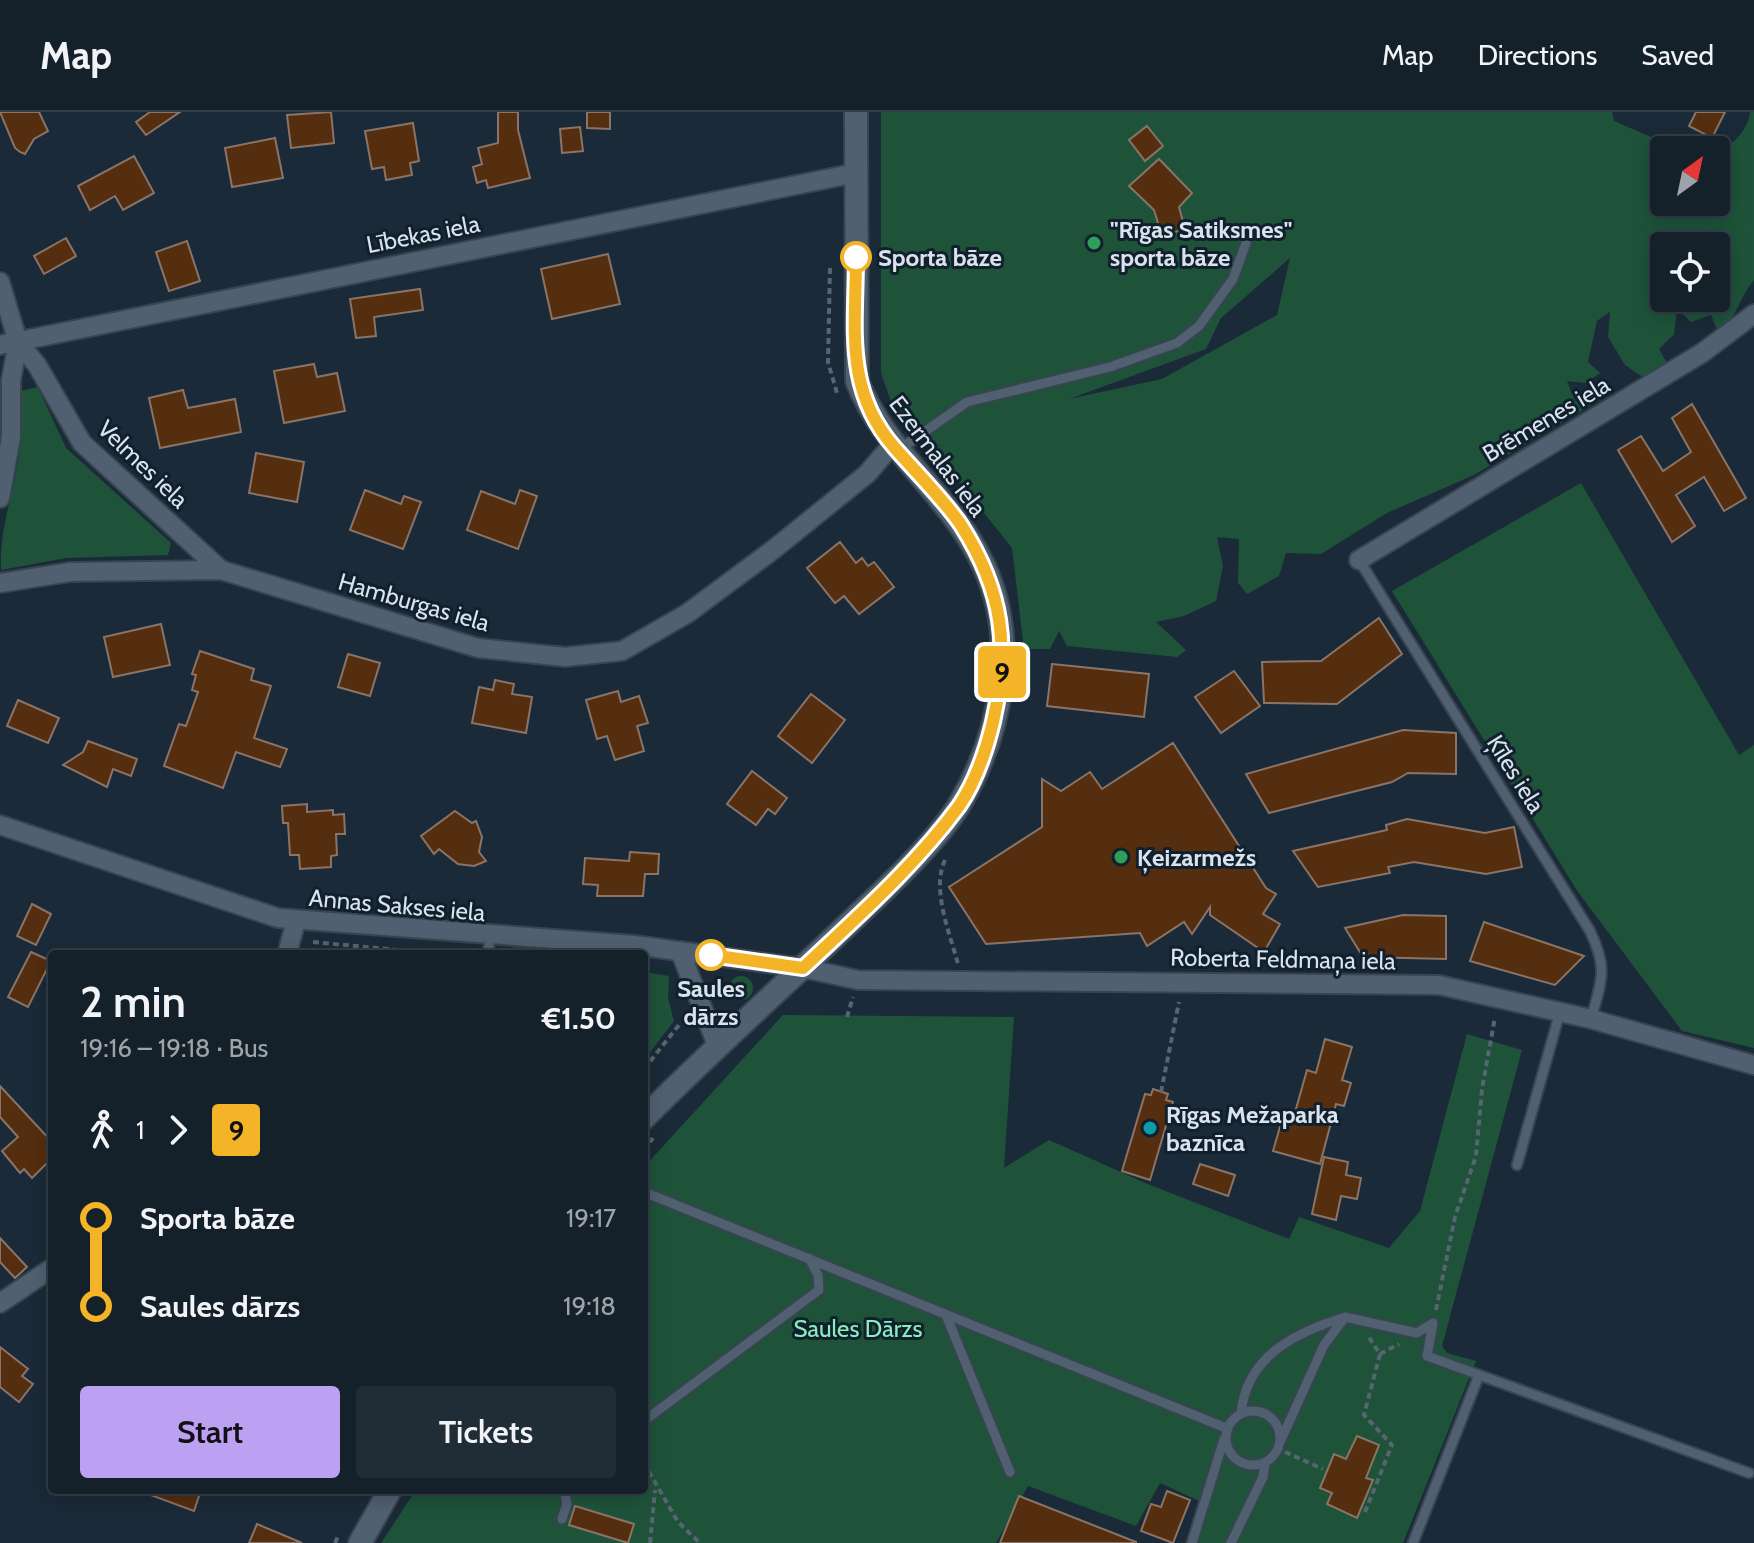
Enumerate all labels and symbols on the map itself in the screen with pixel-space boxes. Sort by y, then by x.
north arrow [1650,136,1730,216]
street label: Lībekas iela [364,209,483,259]
place label: "Rīgas Satiksmes" sporta bāze [1110,215,1292,272]
marker: "Rīgas Satiksmes" sporta bāze [1085,234,1103,252]
marker: Sporta bāze [841,242,871,272]
place label: Sporta bāze [878,243,1002,272]
street label: Brēmenes iela [1477,370,1615,468]
street label: Ezermalas iela [883,390,993,523]
street label: Velmes iela [92,414,195,514]
street label: Hamburgas iela [335,567,493,638]
line badge: 9 [976,646,1028,698]
street label: Ķīles iela [1479,730,1551,820]
place label: Ķeizarmežs [1137,843,1256,874]
marker: Ķeizarmežs [1112,848,1130,866]
street label: Annas Sakses iela [308,883,487,927]
marker: Saules dārzs [696,940,726,970]
street label: Roberta Feldmaņa iela [1170,943,1396,977]
place label: Saules dārzs [677,974,745,1031]
place label: Rīgas Mežaparka baznīca [1166,1100,1339,1157]
marker: Rīgas Mežaparka baznīca [1141,1119,1159,1137]
park label: Saules Dārzs [793,1314,923,1343]

